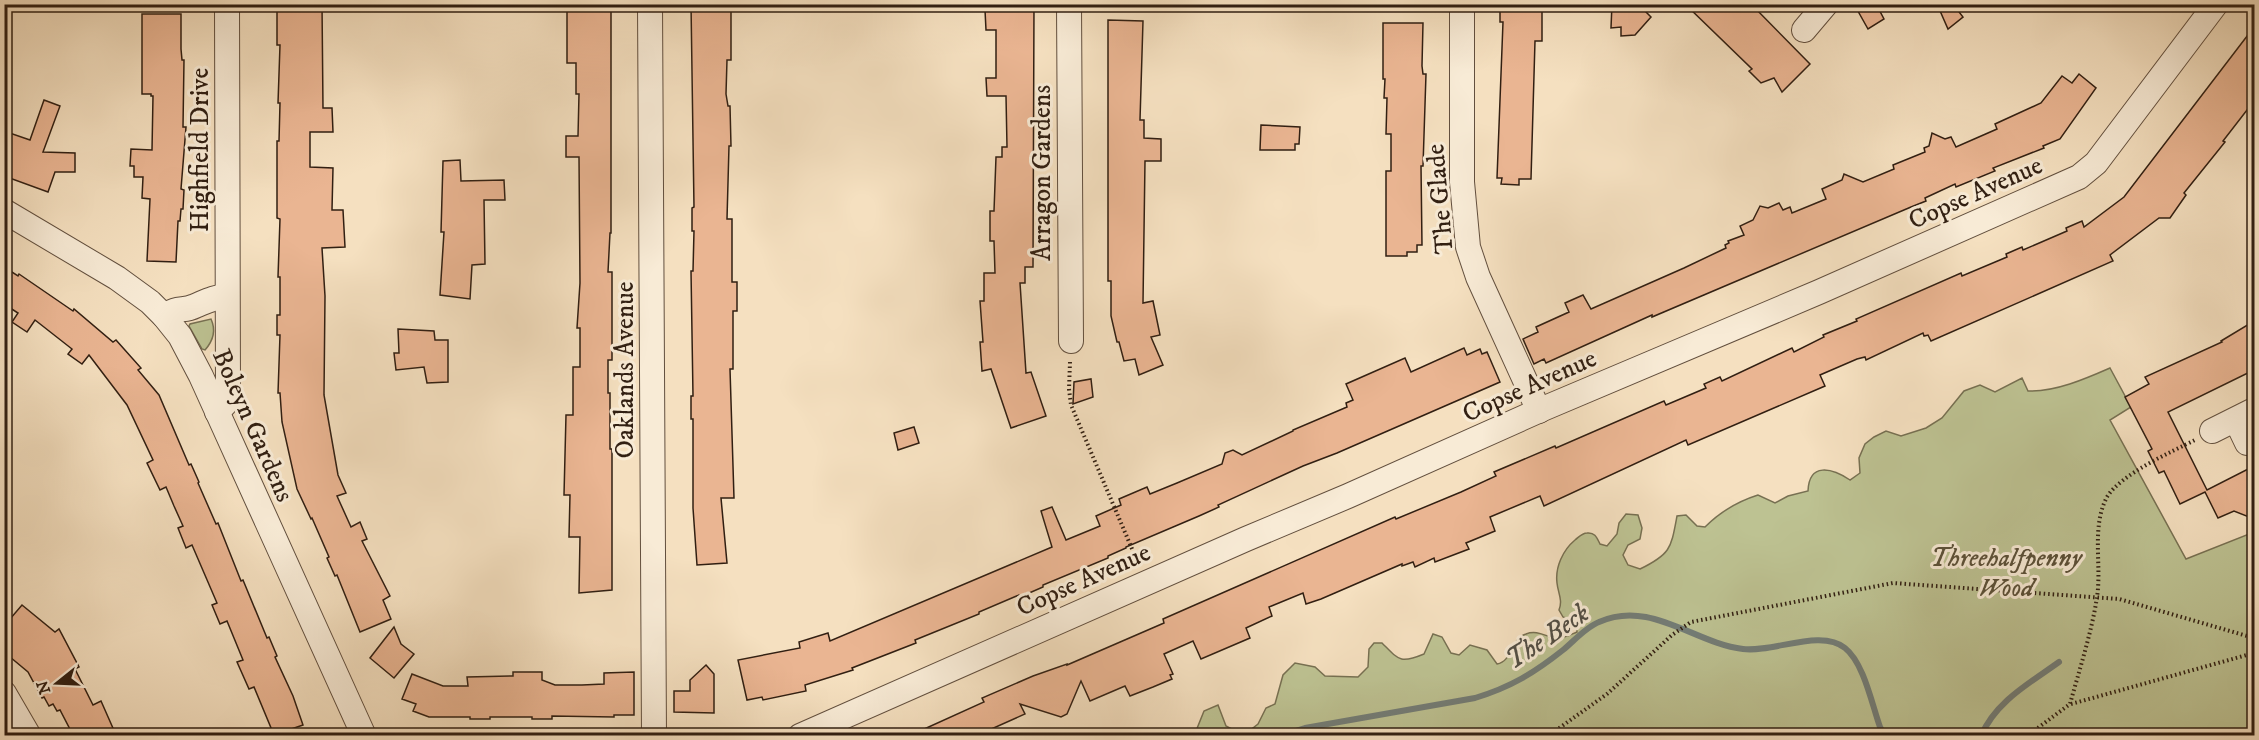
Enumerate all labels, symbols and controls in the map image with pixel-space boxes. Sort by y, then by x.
street label: Highfield Drive [184,68,217,232]
street label: Arragon Gardens [1026,85,1059,261]
street label: The Glade [1419,142,1462,255]
street label: Copse Avenue [1904,149,2048,238]
street label: Oaklands Avenue [609,282,642,458]
street label: Copse Avenue [1458,342,1602,431]
street label: Boleyn Gardens [204,344,301,507]
street label: Copse Avenue [1012,536,1156,625]
park label: Threehalfpenny Wood [1930,542,2084,605]
water label: The Beck [1499,596,1597,677]
north arrow [27,653,87,713]
text: N [32,678,55,697]

